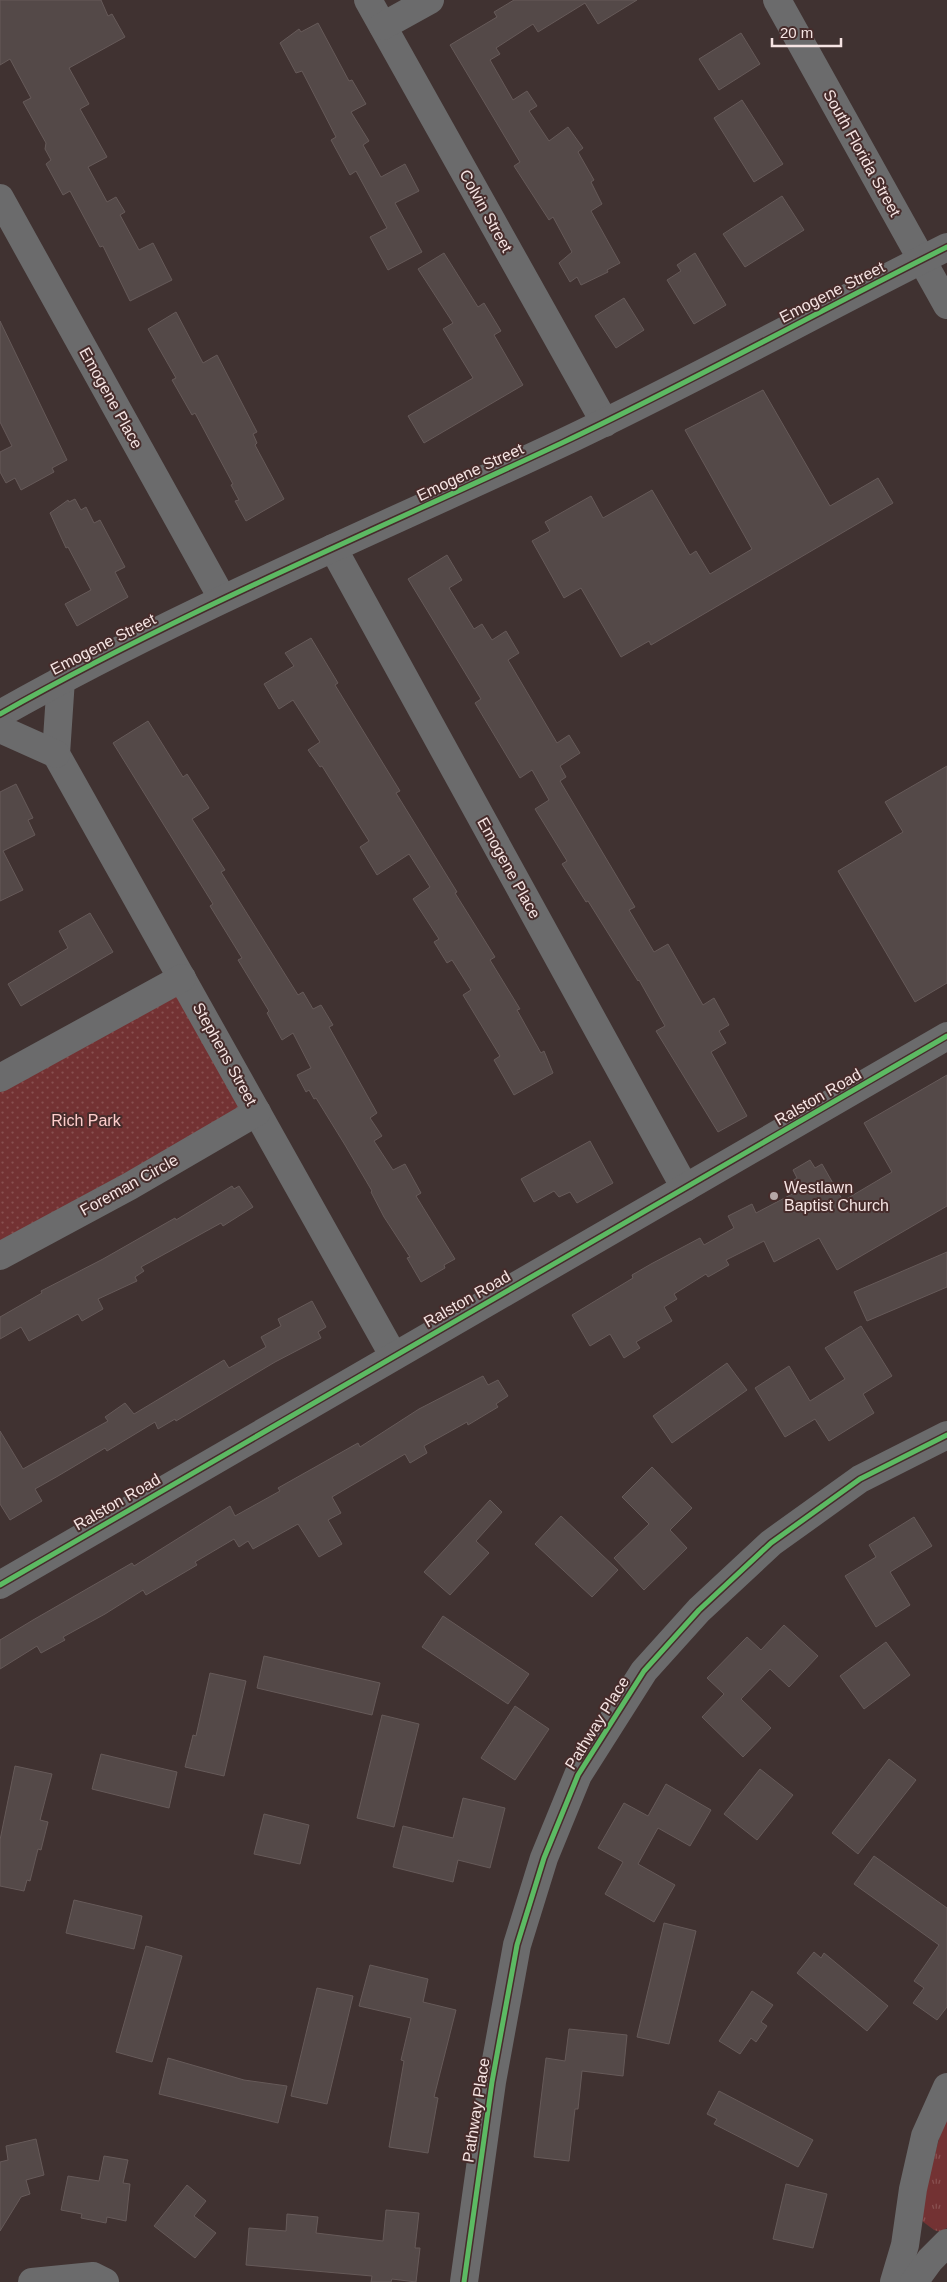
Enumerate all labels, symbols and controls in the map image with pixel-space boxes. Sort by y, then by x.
scale bar [772,15,841,47]
text: 20 m [780,24,813,41]
street label: South Florida Street [820,87,904,220]
street label: Colvin Street [456,167,516,256]
street label: Emogene Street [777,258,888,326]
street label: Emogene Place [76,344,146,452]
street label: Emogene Street [414,440,526,504]
street label: Emogene Street [48,610,159,678]
street label: Emogene Place [474,814,544,922]
street label: Stephens Street [190,1000,261,1109]
street label: Ralston Road [772,1065,864,1129]
park label: Rich Park [51,1112,122,1129]
street label: Foreman Circle [77,1151,181,1219]
place label: Westlawn Baptist Church [784,1179,889,1214]
marker: Westlawn Baptist Church [768,1190,780,1202]
street label: Ralston Road [421,1267,513,1331]
street label: Ralston Road [71,1470,163,1534]
street label: Pathway Place [562,1674,632,1772]
street label: Pathway Place [459,2056,493,2164]

